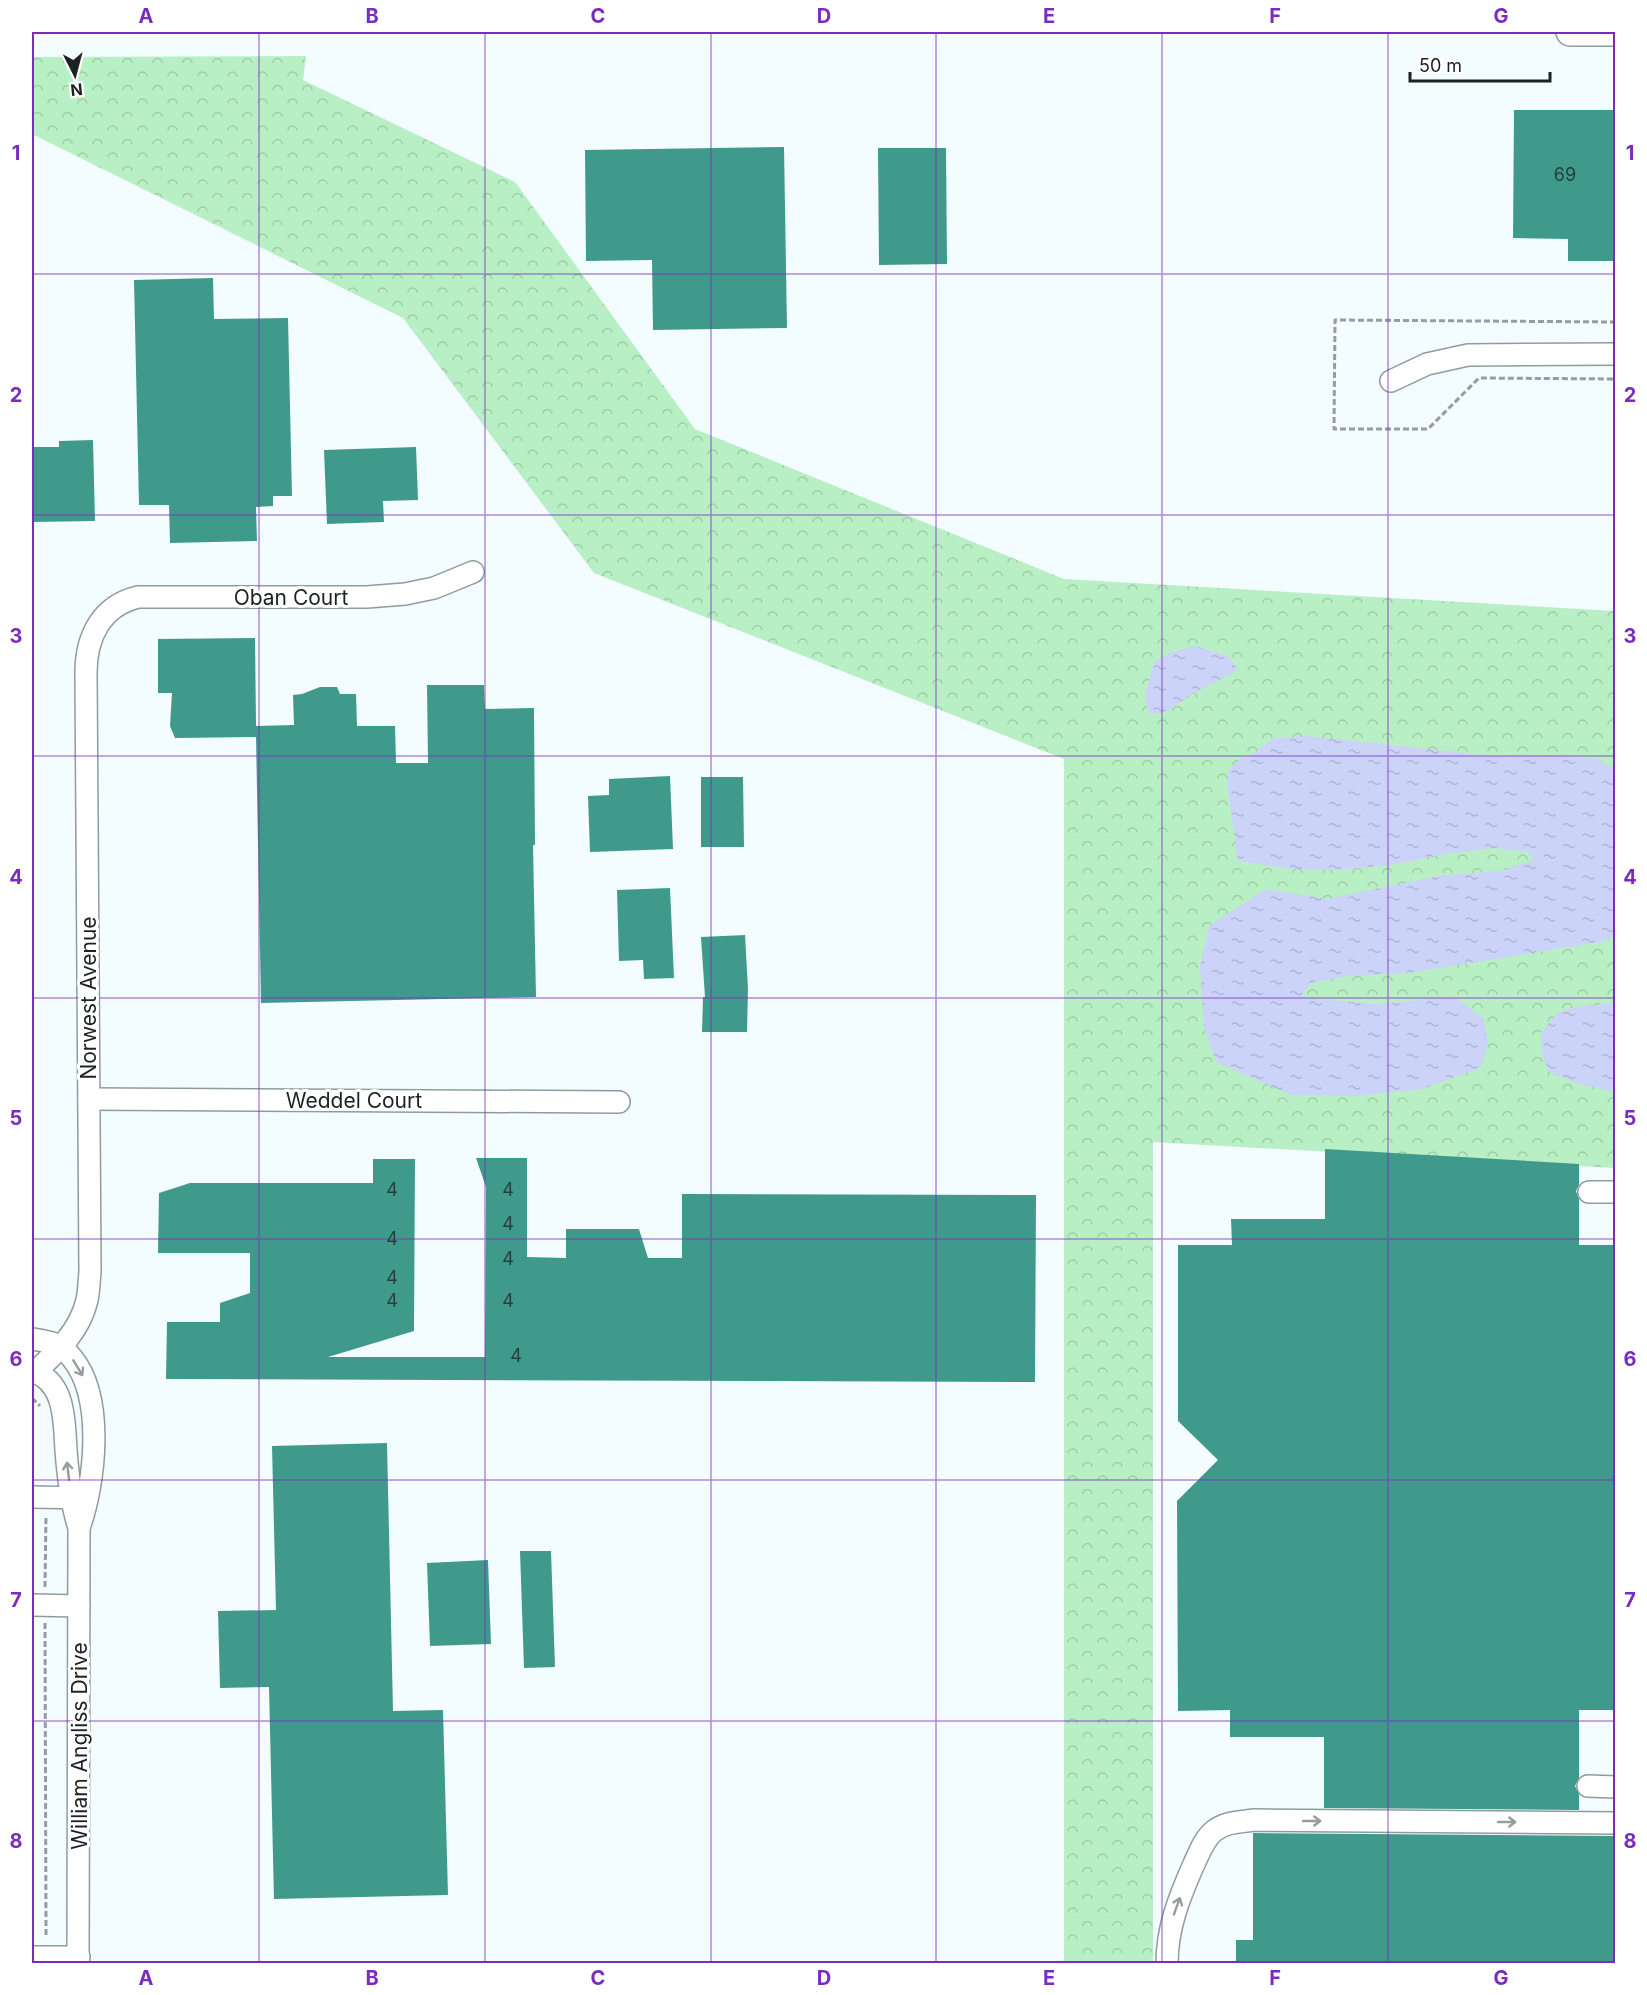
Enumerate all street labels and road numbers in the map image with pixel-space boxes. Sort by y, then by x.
street label: Oban Court [234,585,348,610]
street label: Norwest Avenue [76,916,101,1080]
street label: Weddel Court [286,1088,422,1113]
street label: William Angliss Drive [67,1642,92,1850]

